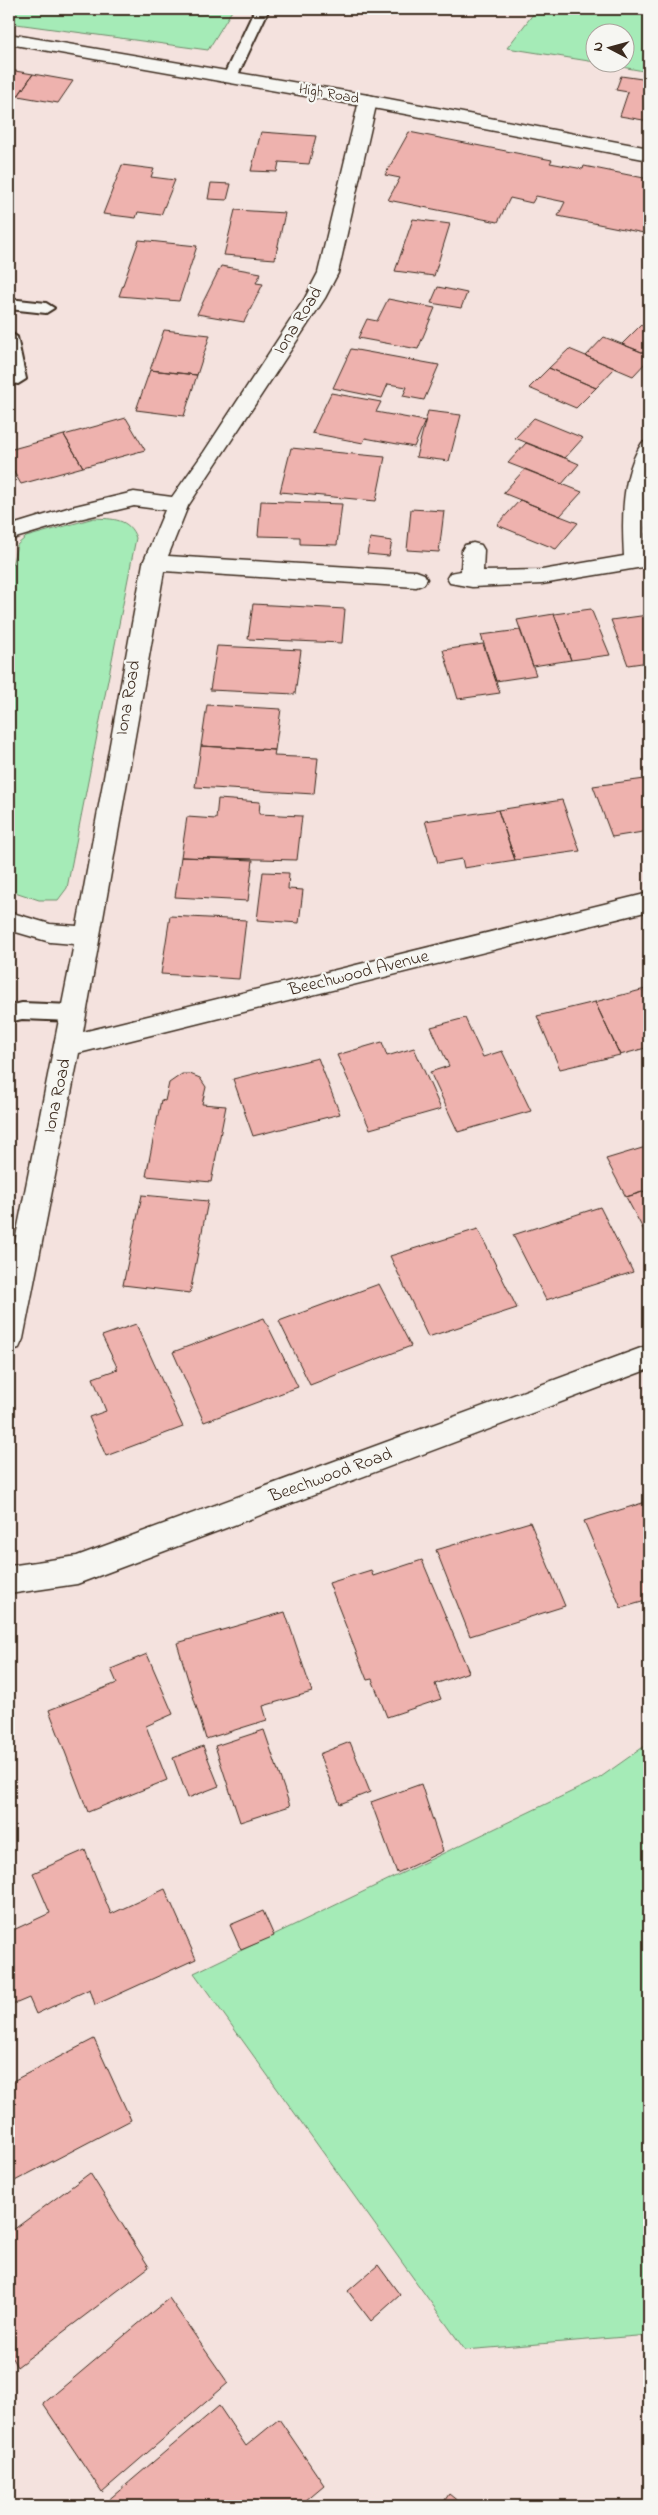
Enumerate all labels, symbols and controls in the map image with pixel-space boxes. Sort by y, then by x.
north arrow [586,22,636,72]
text: N [588,41,609,53]
street label: High Road [297,78,362,111]
street label: Iona Road [268,282,330,360]
street label: Iona Road [110,658,148,738]
street label: Beechwood Avenue [285,944,433,1004]
street label: Iona Road [37,1056,79,1136]
street label: Beechwood Road [265,1442,396,1511]

